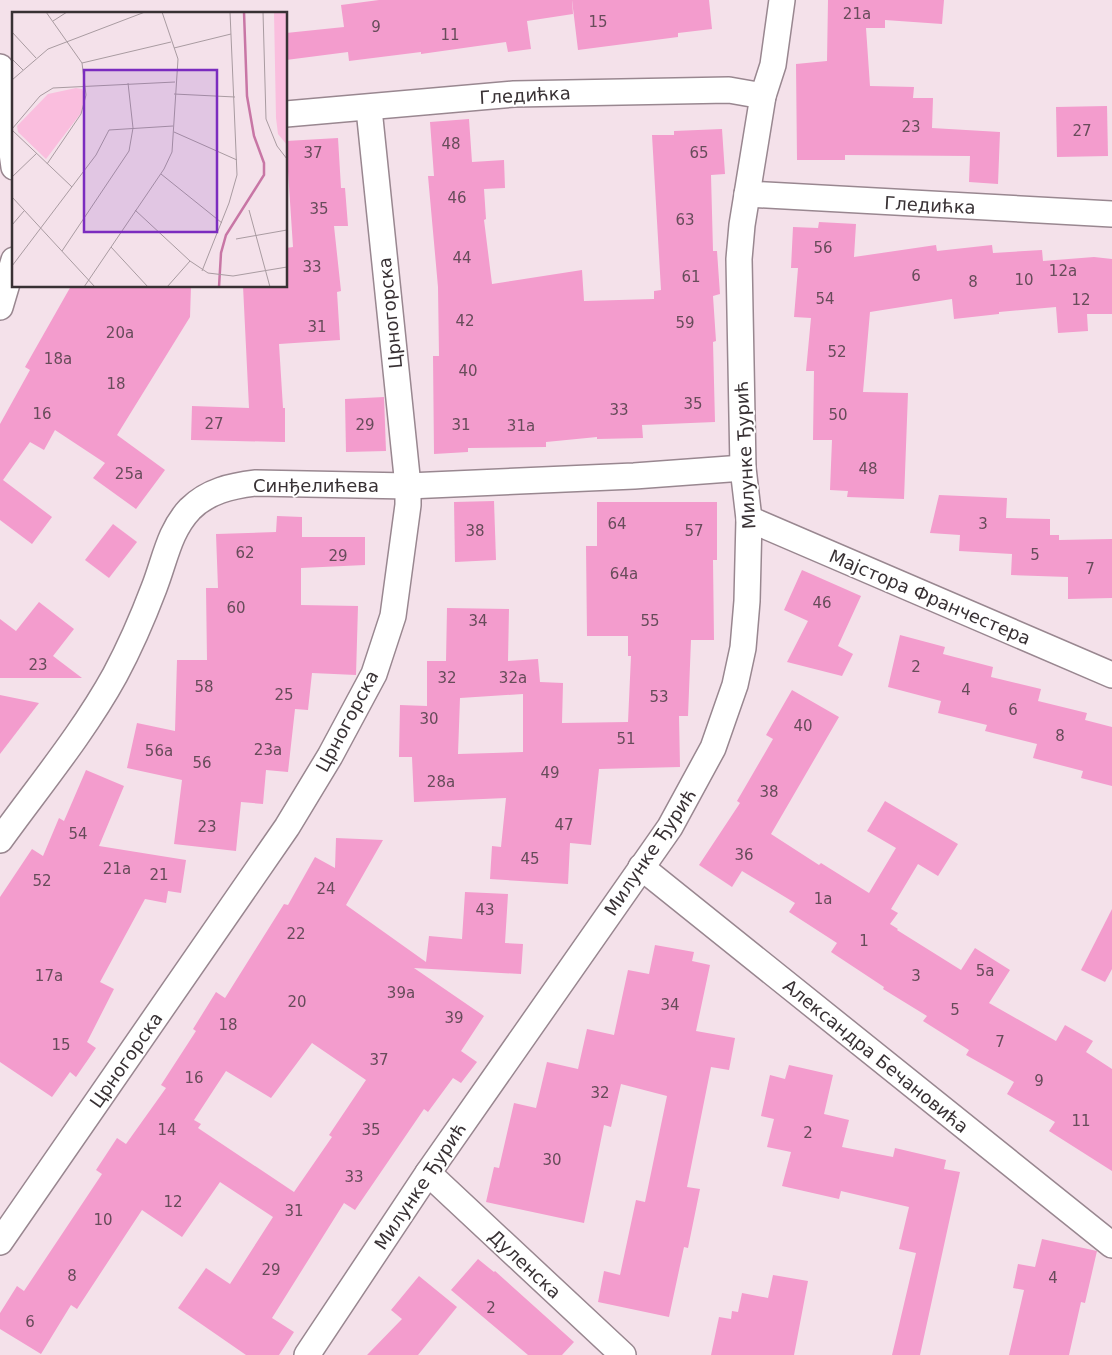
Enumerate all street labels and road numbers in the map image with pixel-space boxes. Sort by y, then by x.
street label: Гледићка [479,82,571,108]
street label: Гледићка [884,192,976,218]
street label: Црногорска [374,256,406,370]
street label: Милунке Ђурић [731,380,759,530]
street label: Синђелићева [253,475,379,496]
street label: Мајстора Франчестера [826,545,1034,649]
street label: Црногорска [311,667,383,775]
street label: Милунке Ђурић [600,785,700,919]
street label: Александра Бечановића [779,975,973,1137]
street label: Црногорска [85,1008,167,1112]
street label: Милунке Ђурић [370,1119,470,1253]
street label: Дуленска [485,1225,565,1303]

